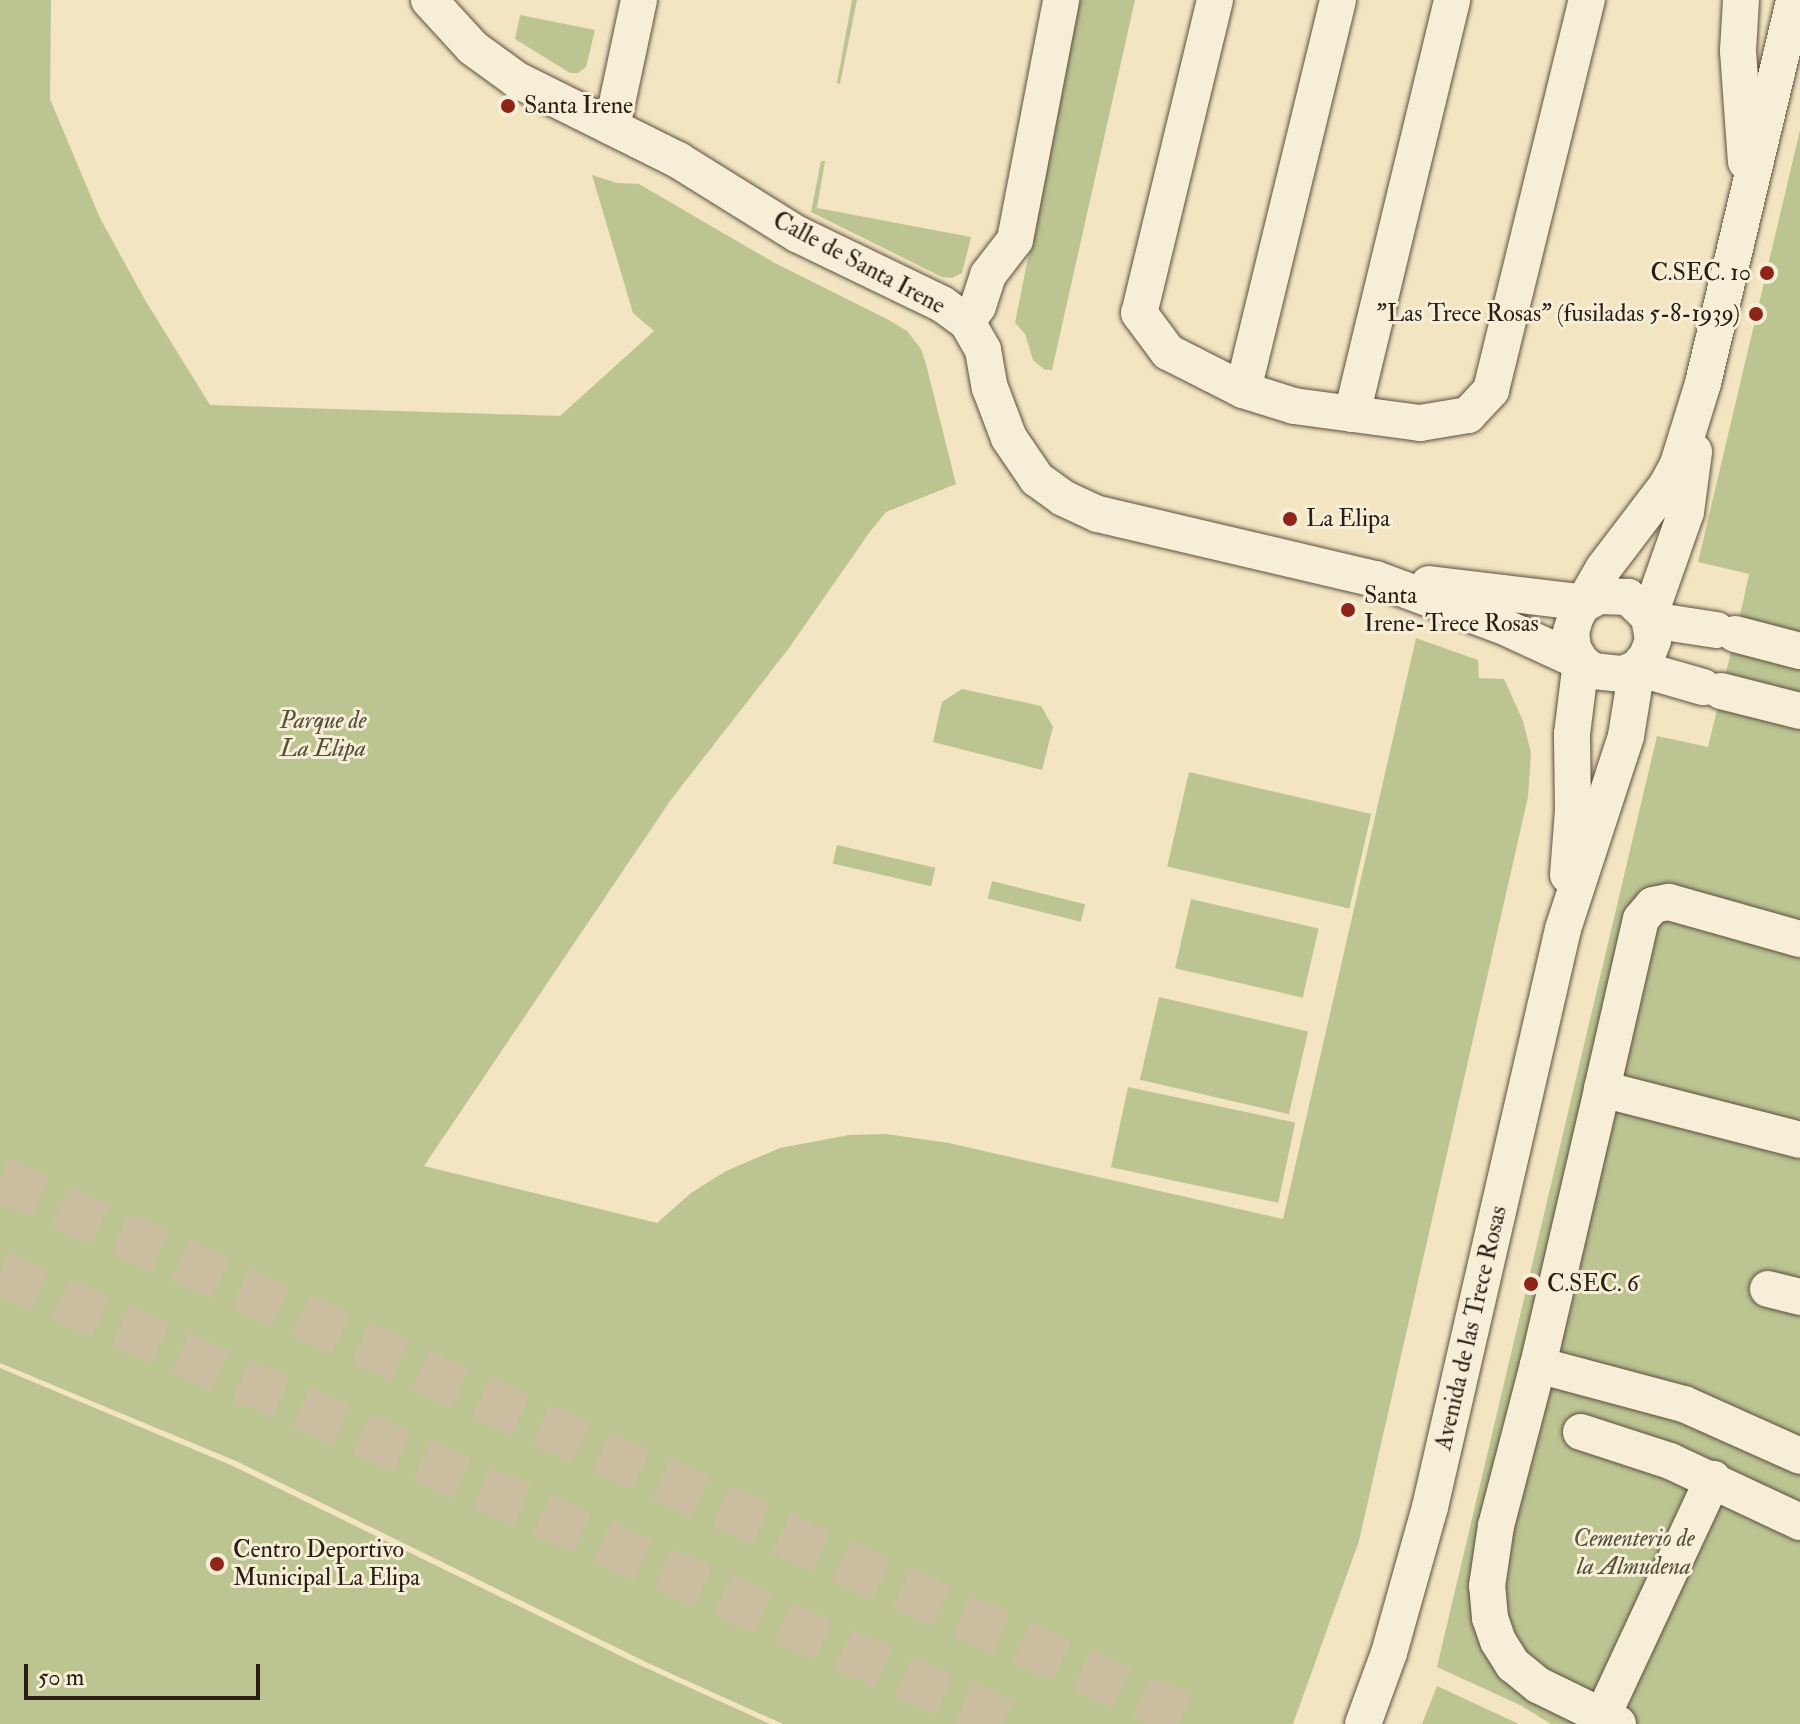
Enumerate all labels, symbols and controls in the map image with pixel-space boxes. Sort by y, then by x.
place label: Santa Irene [524,92,633,120]
marker: Santa Irene [499,97,517,115]
street label: Calle de Santa Irene [768,206,950,320]
place label: C.SEC. 10 [1650,259,1751,287]
marker: C.SEC. 10 [1758,264,1776,282]
place label: "Las Trece Rosas" (fusiladas 5-8-1939) [1376,300,1740,328]
marker: "Las Trece Rosas" (fusiladas 5-8-1939) [1747,305,1765,323]
place label: La Elipa [1306,505,1390,533]
marker: La Elipa [1281,510,1299,528]
place label: Santa Irene-Trece Rosas [1364,582,1539,638]
marker: Santa Irene-Trece Rosas [1339,601,1357,619]
park label: Parque de La Elipa [279,707,367,763]
street label: Avenida de las Trece Rosas [1429,1203,1513,1453]
place label: C.SEC. 6 [1547,1270,1639,1298]
marker: C.SEC. 6 [1522,1275,1540,1293]
park label: Cementerio de la Almudena [1573,1525,1695,1581]
place label: Centro Deportivo Municipal La Elipa [233,1536,420,1592]
marker: Centro Deportivo Municipal La Elipa [208,1555,226,1573]
scale bar [28,1648,264,1698]
text: 50 m [38,1662,84,1693]

